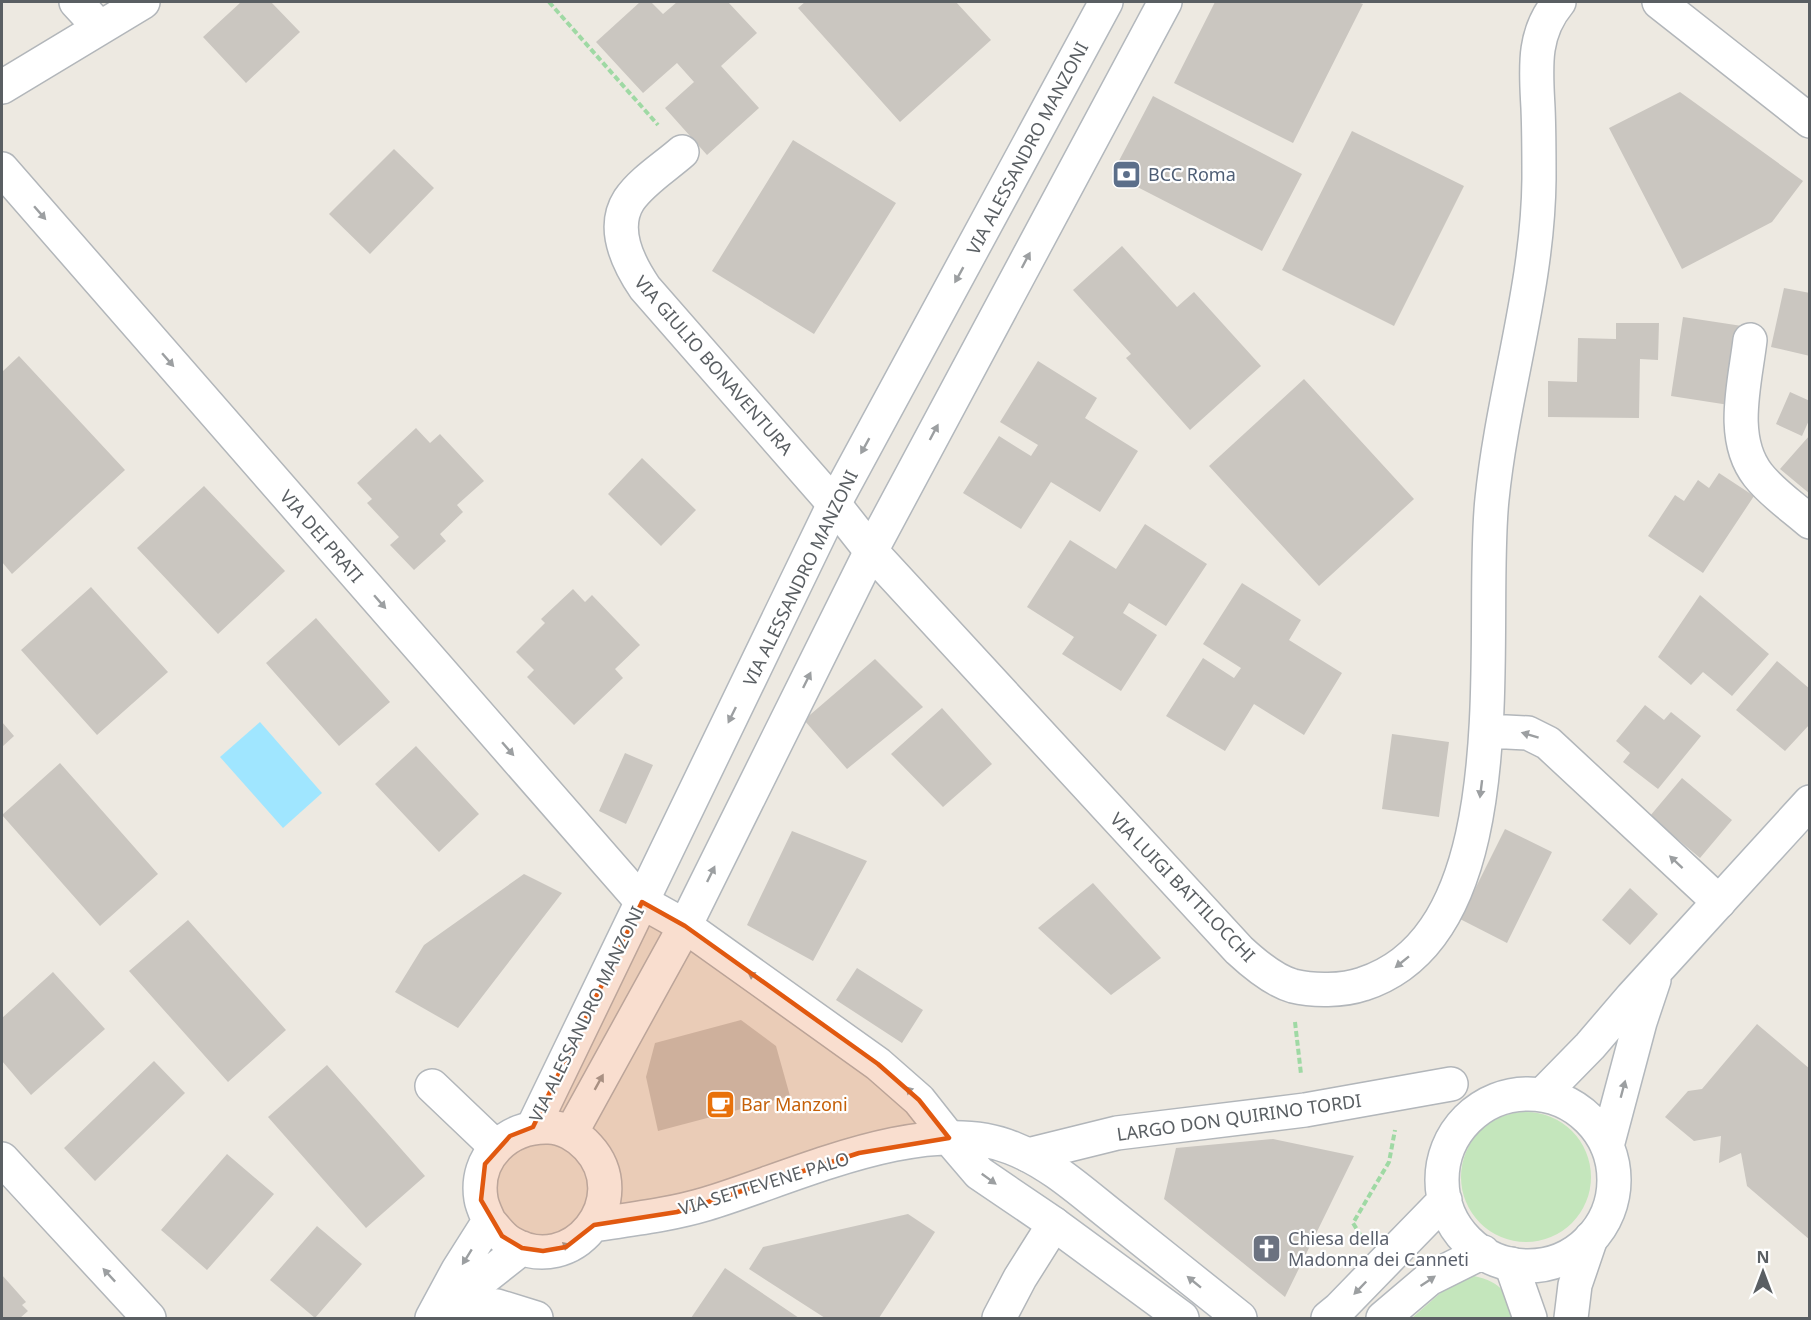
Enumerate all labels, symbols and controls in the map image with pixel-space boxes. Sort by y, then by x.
street label: VIA ALESSANDRO MANZONI [961,38,1093,258]
bank icon: BCC Roma [1111,158,1143,190]
place label: BCC Roma [1148,162,1236,186]
one-way arrow [33,205,46,220]
one-way arrow [1021,252,1031,269]
one-way arrow [954,267,964,284]
street label: VIA GIULIO BONAVENTURA [629,270,799,460]
one-way arrow [161,352,174,367]
one-way arrow [929,424,939,441]
one-way arrow [860,438,871,454]
street label: VIA ALESSANDRO MANZONI [737,466,863,690]
street label: VIA DEI PRATI [275,485,369,587]
one-way arrow [373,594,386,609]
one-way arrow [802,672,811,689]
one-way arrow [728,706,737,723]
one-way arrow [1521,730,1539,739]
one-way arrow [501,741,515,756]
one-way arrow [1476,780,1486,799]
street label: VIA LUIGI BATTILOCCHI [1105,807,1261,967]
one-way arrow [1669,855,1684,869]
one-way arrow [705,865,715,883]
street label: VIA ALESSANDRO MANZONI [523,902,649,1126]
one-way arrow [1395,956,1410,968]
one-way arrow [747,971,763,983]
one-way arrow [594,1073,604,1090]
one-way arrow [1618,1080,1628,1099]
one-way arrow [905,1086,919,1100]
cafe icon: Bar Manzoni [704,1088,736,1120]
street label: LARGO DON QUIRINO TORDI [1115,1088,1363,1146]
place label: Bar Manzoni [741,1092,848,1116]
street label: VIA SETTEVENE PALO [676,1146,852,1220]
one-way arrow [982,1173,997,1185]
place label: Chiesa della Madonna dei Canneti [1288,1226,1469,1271]
church icon: Chiesa della Madonna dei Canneti [1251,1232,1283,1264]
one-way arrow [553,1242,571,1251]
north arrow [1733,1242,1793,1302]
text: N [1756,1246,1770,1268]
one-way arrow [461,1249,472,1265]
one-way arrow [102,1268,116,1283]
one-way arrow [1187,1276,1202,1289]
one-way arrow [1420,1276,1436,1287]
one-way arrow [1353,1280,1367,1295]

